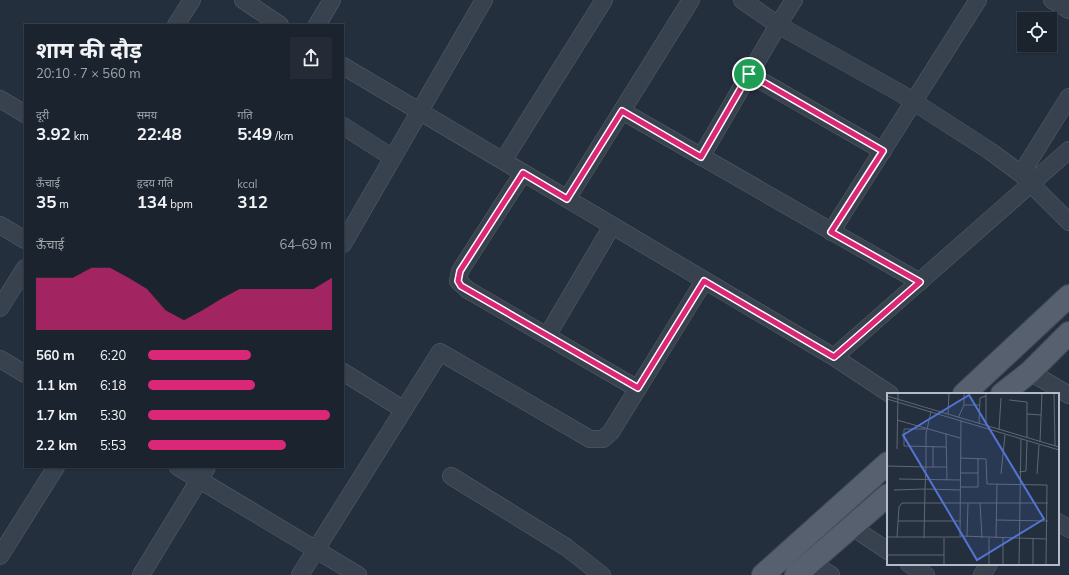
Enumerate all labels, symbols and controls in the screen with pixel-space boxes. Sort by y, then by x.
map controls [1017,12,1057,52]
button: locate [1017,12,1057,52]
text: शाम की दौड़ [36,36,142,64]
button: share [290,37,332,79]
pin [732,57,766,91]
icon: arrive [738,63,760,85]
text: 20:10 · 7 × 560 m [36,65,141,81]
text: दूरी [36,108,49,122]
text: समय [137,108,157,122]
text: गति [237,108,253,122]
text: 3.92 [36,123,71,144]
text: 22:48 [137,123,182,144]
text: 5:49 [237,123,272,144]
text: km [71,129,89,143]
text: /km [272,129,293,143]
text: ऊँचाई [36,176,60,190]
text: हृदय गति [137,176,173,190]
text: kcal [237,177,257,191]
text: 35 [36,191,56,212]
text: 134 [137,191,167,212]
text: 312 [237,191,268,212]
text: m [56,197,69,211]
text: bpm [167,197,193,211]
text: ऊँचाई [36,236,64,252]
text: 64–69 m [279,236,332,252]
text: 560 m [36,347,75,363]
text: 6:20 [100,347,126,363]
text: 1.1 km [36,377,77,393]
text: 6:18 [100,377,126,393]
inset map [887,393,1059,565]
text: 1.7 km [36,407,77,423]
text: 5:30 [100,407,126,423]
text: 2.2 km [36,437,77,453]
text: 5:53 [100,437,126,453]

